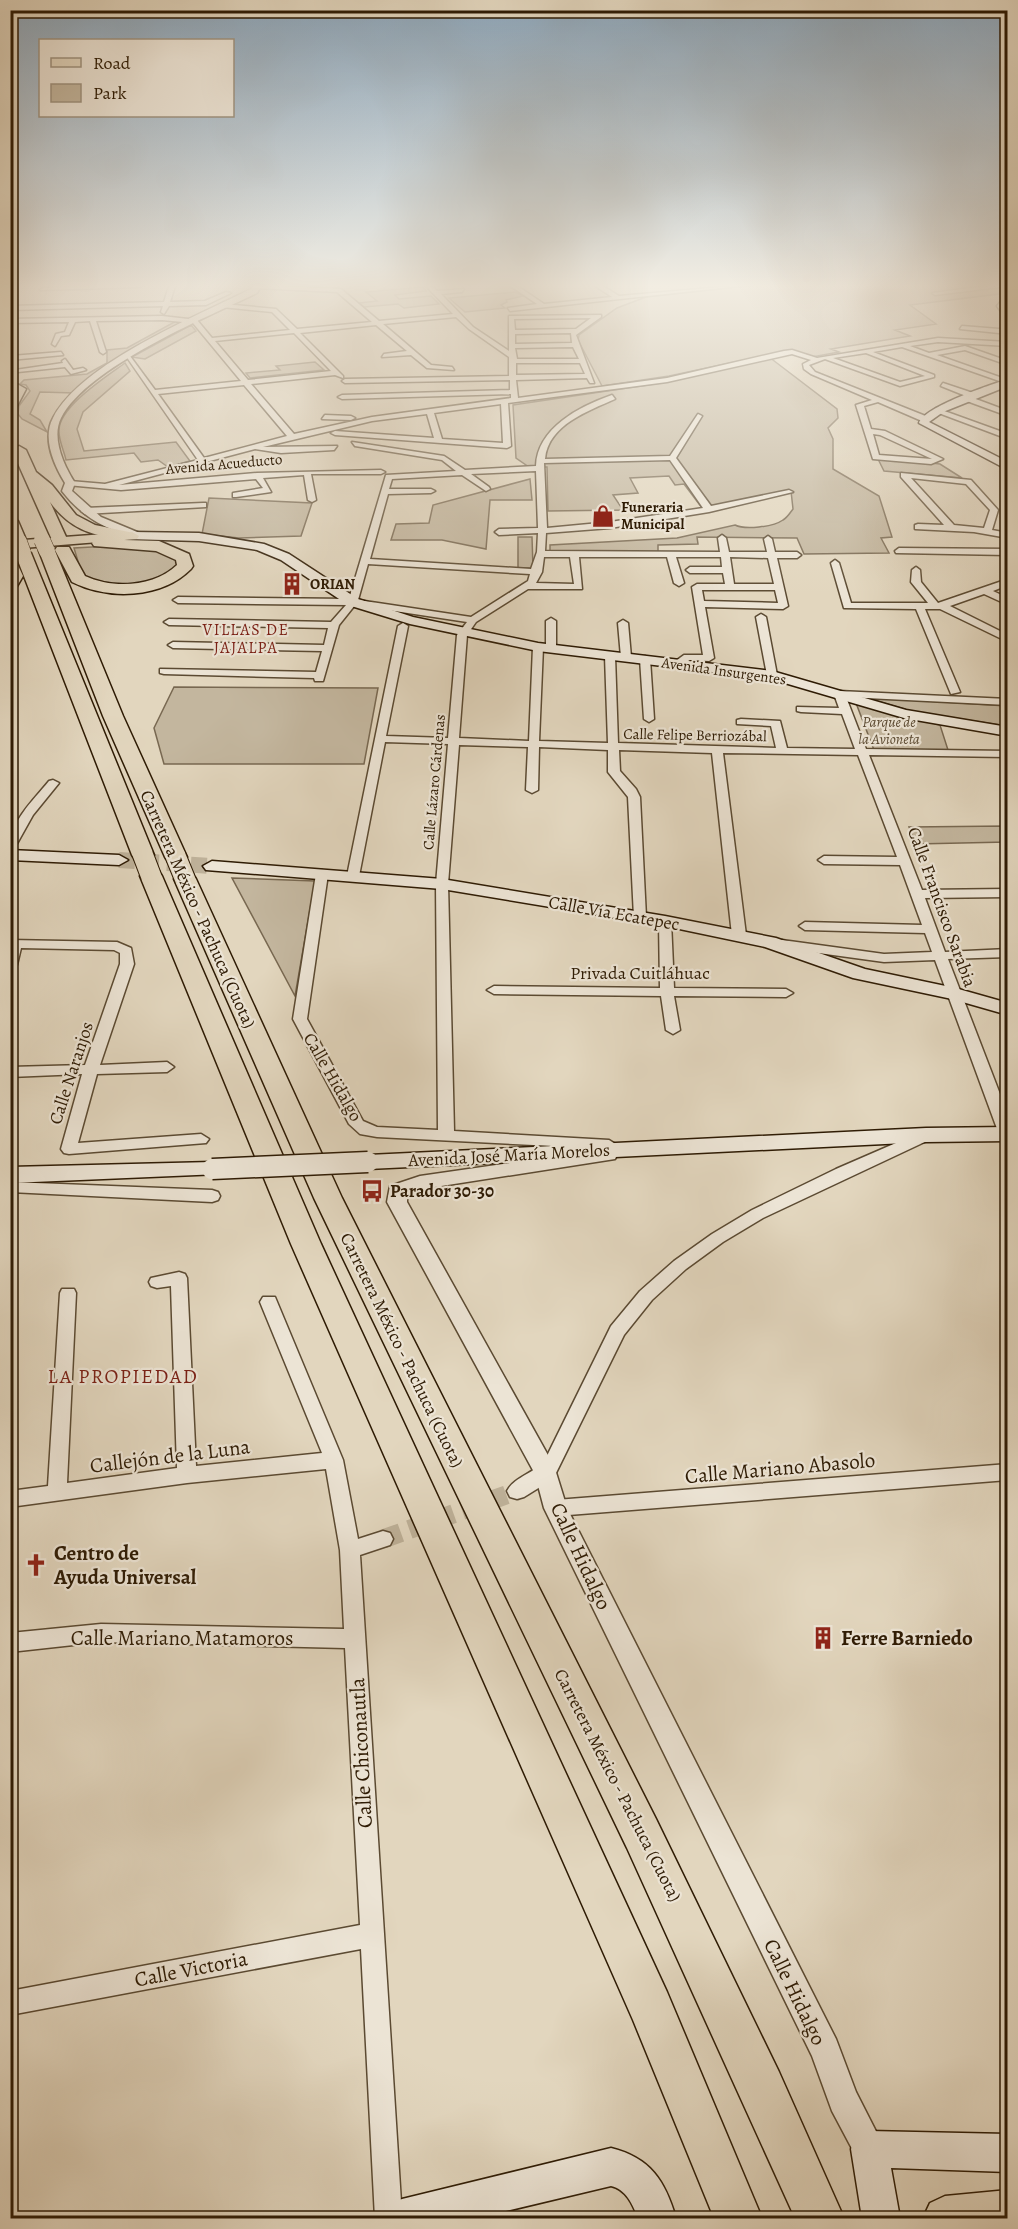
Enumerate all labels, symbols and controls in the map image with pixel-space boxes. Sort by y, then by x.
legend [39,39,234,117]
text: Road [93,51,131,75]
text: Park [93,81,127,105]
street label: Avenida Acueducto [164,449,283,479]
place label: Funeraria Municipal [621,497,685,534]
shop icon: Funeraria Municipal [590,503,616,529]
building icon: ORIAN [279,571,305,597]
place label: ORIAN [310,574,355,594]
district label: VILLAS DE JAJALPA [201,619,290,659]
street label: Avenida Insurgentes [659,652,788,690]
park label: Parque de la Avioneta [858,712,920,749]
street label: Calle Lázaro Cárdenas [418,713,450,851]
street label: Calle Felipe Berriozábal [623,724,767,746]
street label: Carretera México - Pachuca (Cuota) [135,786,261,1032]
street label: Calle Francisco Sarabia [902,823,982,991]
street label: Calle Vía Ecatepec [547,890,681,936]
street label: Privada Cuitláhuac [570,961,710,985]
street label: Calle Naranjos [43,1019,99,1127]
street label: Calle Hidalgo [298,1028,368,1126]
street label: Avenida José María Morelos [406,1138,611,1172]
bus stop icon: Parador 30-30 [359,1178,385,1204]
place label: Parador 30-30 [390,1179,494,1203]
street label: Carretera México - Pachuca (Cuota) [335,1229,469,1471]
district label: LA PROPIEDAD [48,1363,198,1390]
street label: Callejón de la Luna [88,1432,252,1480]
street label: Calle Mariano Abasolo [684,1446,876,1490]
street label: Calle Hidalgo [544,1498,618,1614]
place label: Centro de Ayuda Universal [53,1539,197,1591]
church icon: Centro de Ayuda Universal [23,1552,49,1578]
street label: Calle Mariano Matamoros [71,1624,293,1652]
place label: Ferre Barniedo [841,1624,973,1652]
building icon: Ferre Barniedo [810,1625,836,1651]
street label: Carretera México - Pachuca (Cuota) [549,1664,687,1906]
street label: Calle Chiconautla [343,1677,379,1829]
street label: Calle Hidalgo [757,1934,833,2050]
street label: Calle Victoria [132,1944,250,1994]

